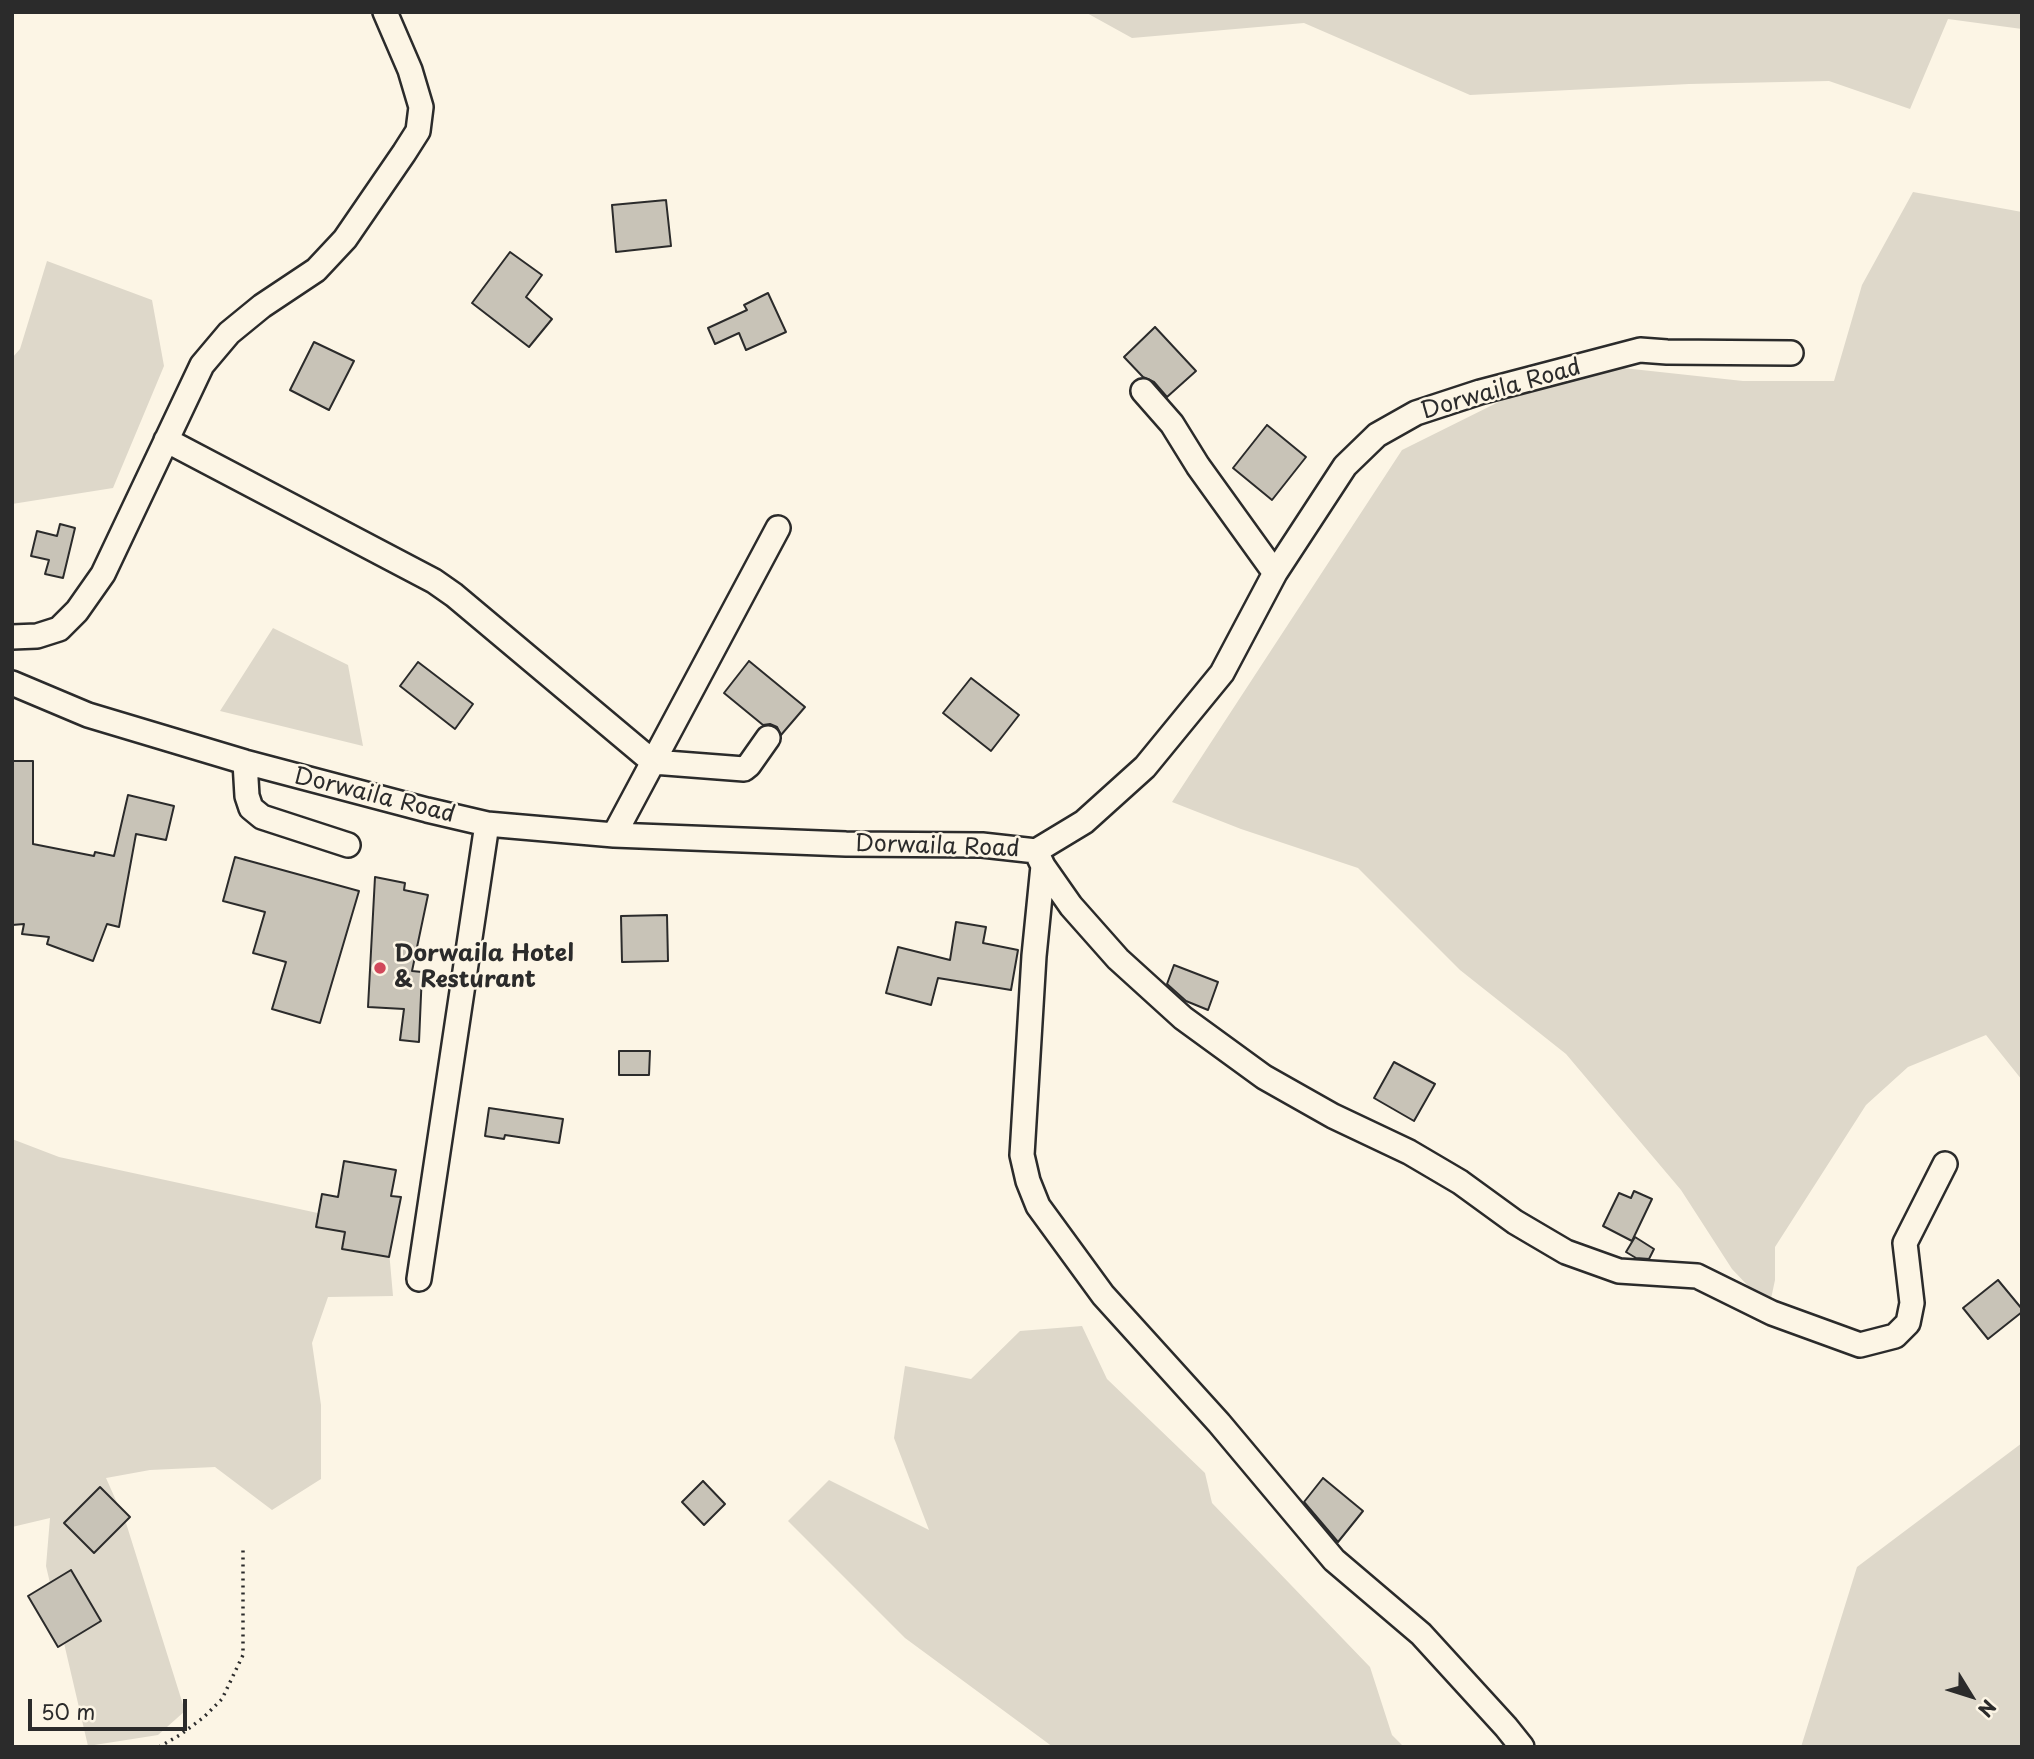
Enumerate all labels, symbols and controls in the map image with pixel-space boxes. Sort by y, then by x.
street label: Dorwaila Road [1418,354,1584,426]
street label: Dorwaila Road [290,763,458,829]
street label: Dorwaila Road [854,830,1020,864]
place label: Dorwaila Hotel & Resturant [394,941,574,995]
marker: Dorwaila Hotel & Resturant [372,960,388,976]
north arrow [1936,1661,2006,1731]
scale bar [32,1686,191,1730]
text: N [1972,1694,2003,1723]
text: 50 m [41,1695,95,1727]

